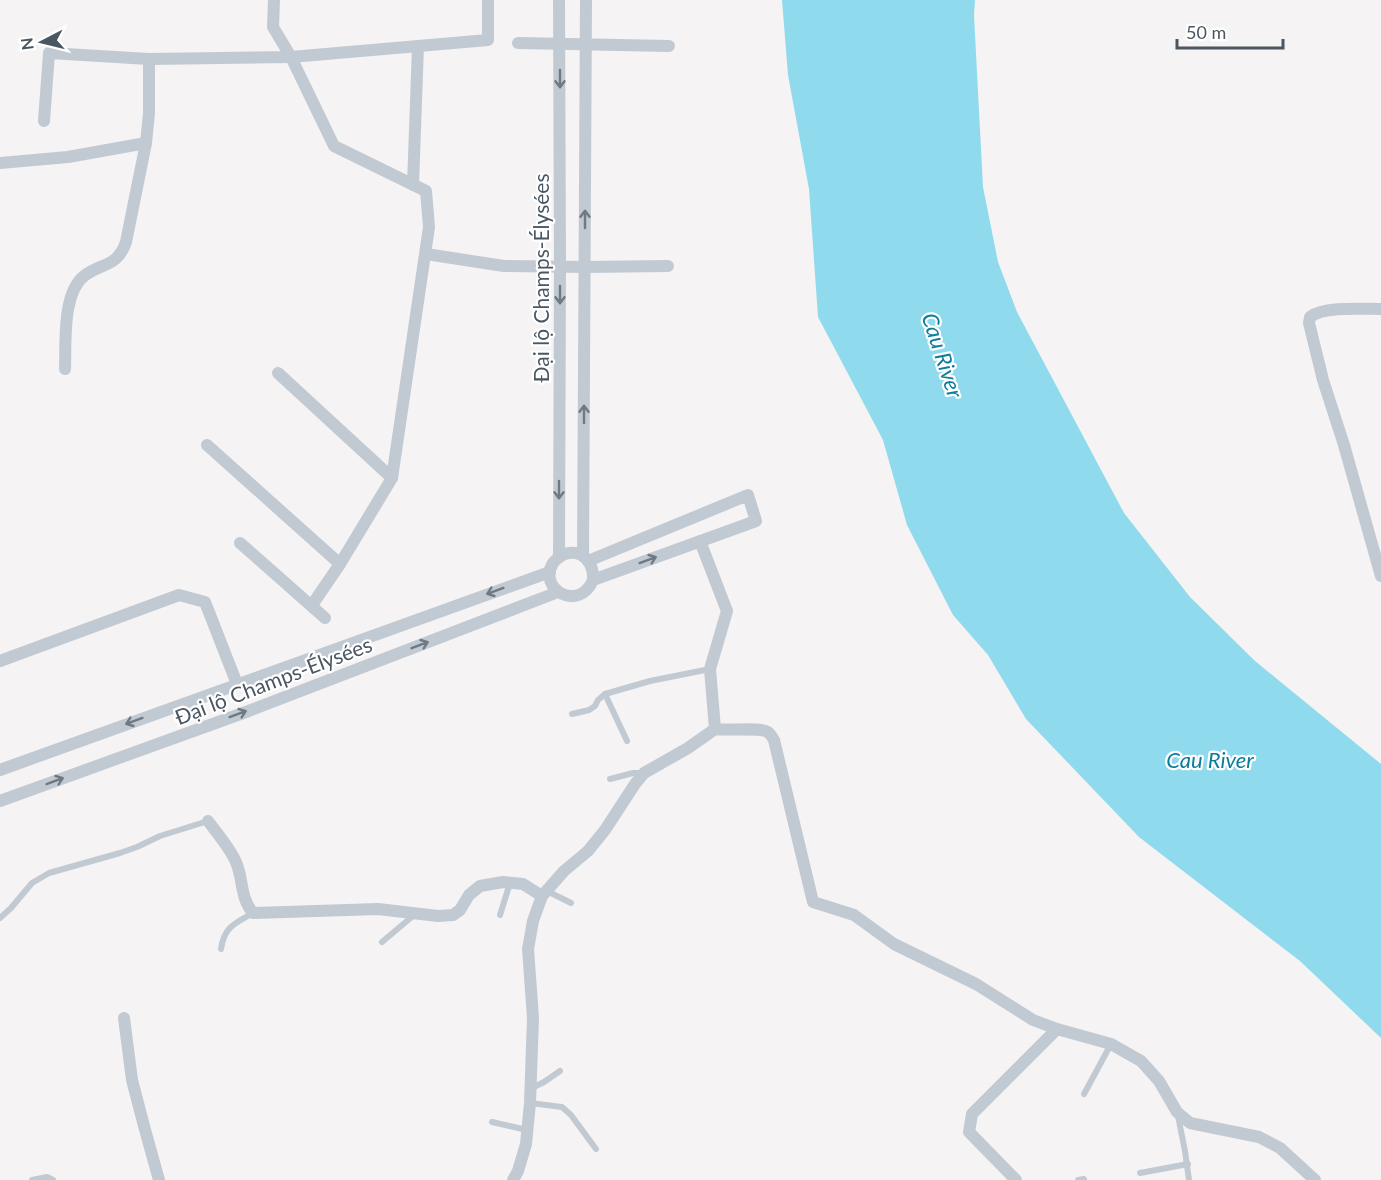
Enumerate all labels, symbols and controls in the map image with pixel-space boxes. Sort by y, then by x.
north arrow [12,12,72,72]
scale bar [1177,12,1284,50]
text: 50 m [1186,21,1226,43]
text: N [16,37,37,51]
one-way arrow [554,69,565,89]
street label: Đại lộ Champs-Élysées [528,173,553,383]
one-way arrow [579,209,591,229]
one-way arrow [554,285,566,305]
water label: Cau River [917,309,970,401]
one-way arrow [578,404,590,424]
one-way arrow [553,480,565,500]
one-way arrow [638,554,657,565]
one-way arrow [486,587,505,598]
street label: Đại lộ Champs-Élysées [171,631,375,729]
one-way arrow [411,639,429,650]
one-way arrow [228,708,247,719]
one-way arrow [125,717,143,728]
water label: Cau River [1166,746,1254,773]
one-way arrow [45,775,64,786]

